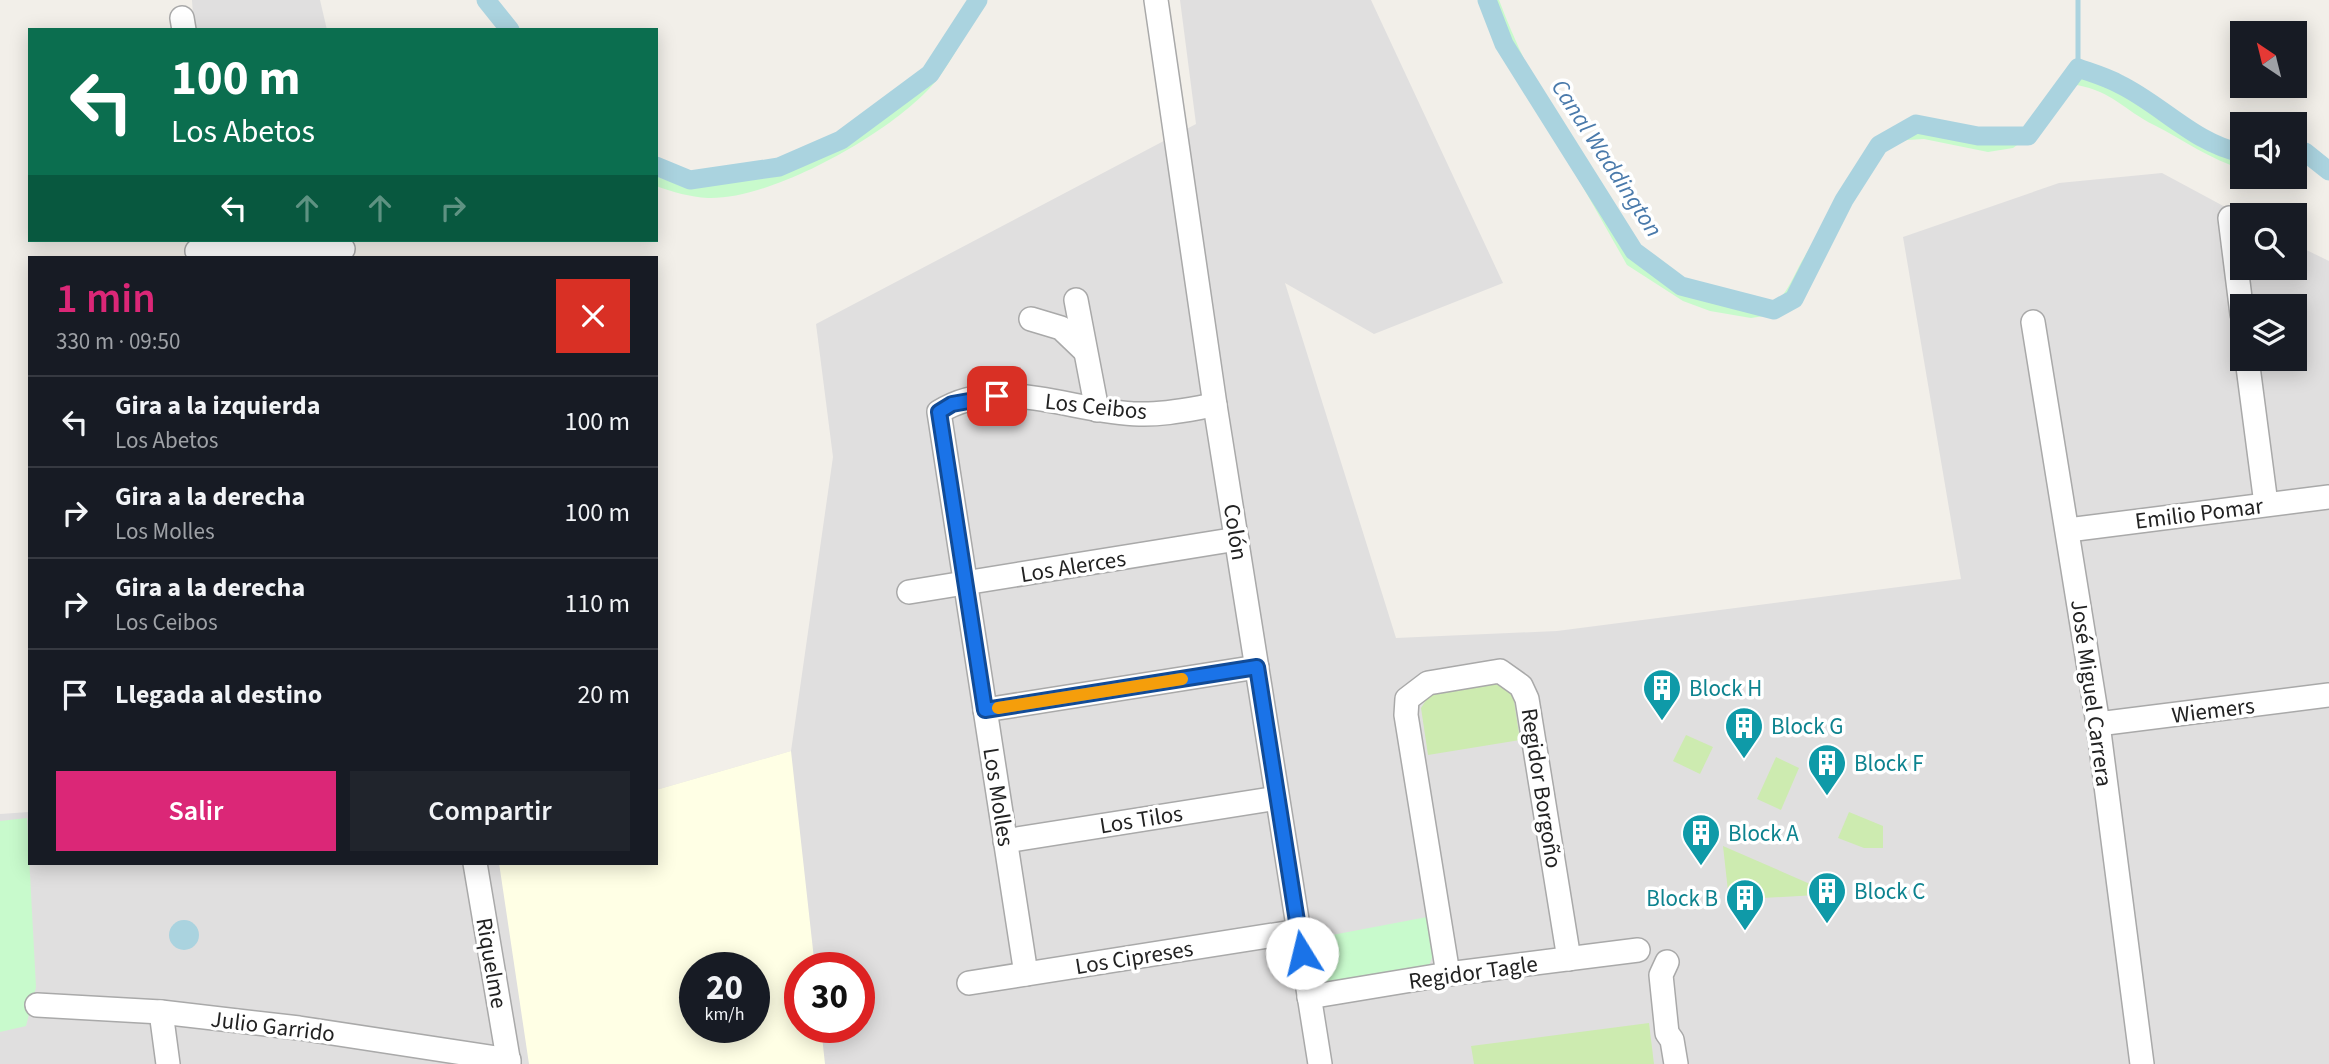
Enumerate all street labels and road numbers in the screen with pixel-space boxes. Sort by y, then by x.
street label: Los Ceibos [1043,385,1149,428]
street label: Emilio Pomar [2133,489,2266,538]
street label: Colón [1215,502,1256,563]
street label: Los Alerces [1018,542,1128,591]
street label: José Miguel Carrera [2062,598,2121,789]
street label: Wiemers [2170,689,2256,732]
street label: Regidor Borgoño [1513,706,1570,870]
street label: Los Molles [974,745,1023,849]
street label: Los Tilos [1097,797,1185,842]
street label: Riquelme [467,915,516,1011]
street label: Los Cipreses [1073,932,1195,983]
street label: Regidor Tagle [1406,947,1540,998]
street label: Julio Garrido [209,1003,337,1050]

